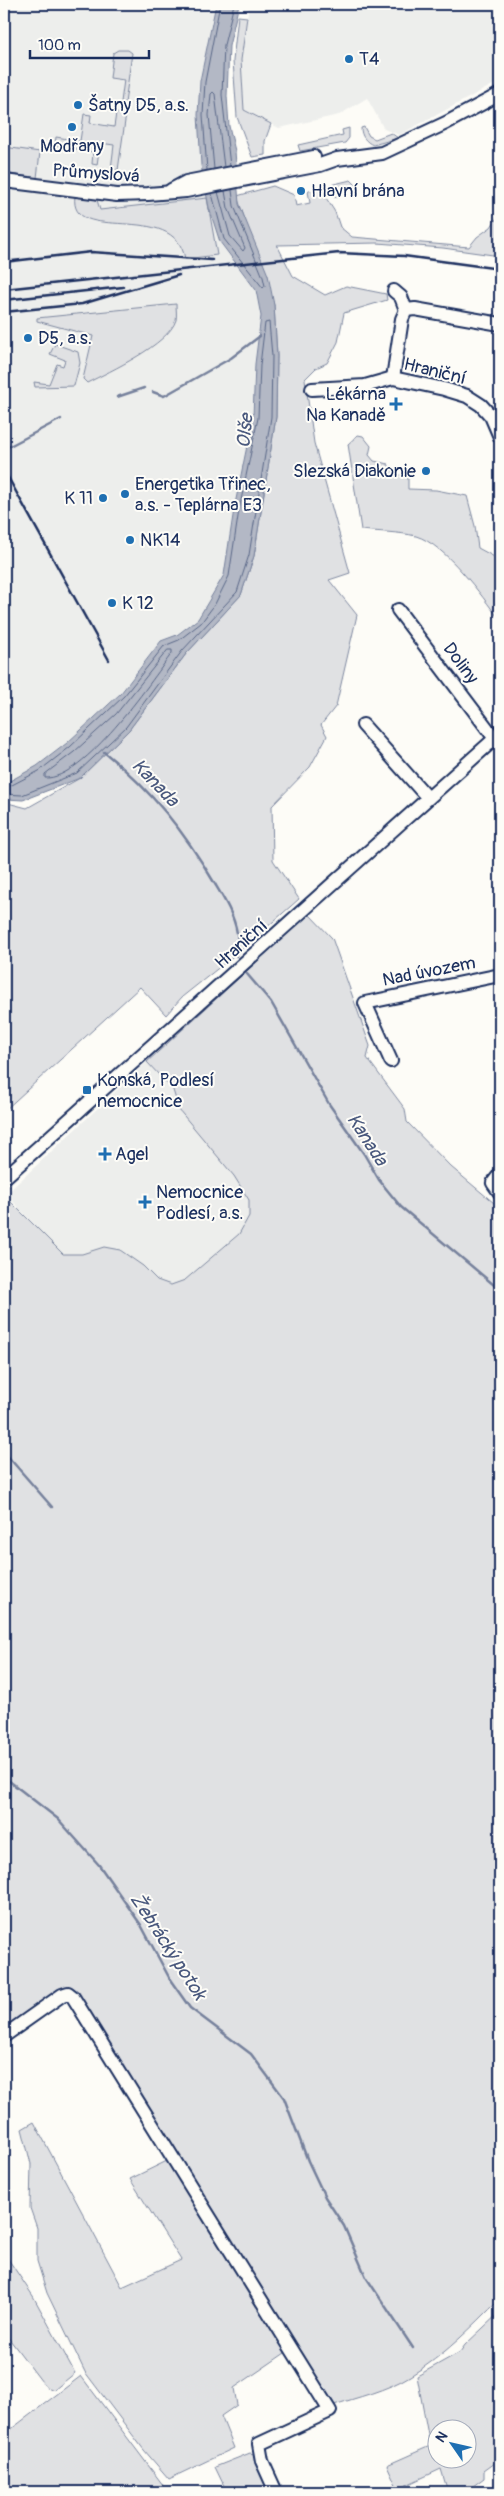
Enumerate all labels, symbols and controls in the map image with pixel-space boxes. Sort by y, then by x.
scale bar [30,28,149,60]
text: 100 m [38,36,81,55]
place label: T4 [359,48,380,71]
marker: T4 [343,53,355,65]
place label: Šatny D5, a.s. [88,93,189,117]
marker: Šatny D5, a.s. [72,99,84,111]
marker: Modřany [66,121,78,133]
place label: Modřany [40,135,104,158]
street label: Průmyslová [52,159,140,188]
place label: Hlavní brána [311,180,405,203]
marker: Hlavní brána [295,185,307,197]
place label: D5, a.s. [38,327,92,350]
marker: D5, a.s. [22,332,34,344]
street label: Hraniční [401,353,469,390]
place label: Lékárna Na Kanadě [306,383,386,427]
marker: Lékárna Na Kanadě [390,398,402,410]
water label: Olše [231,411,259,449]
place label: Slezská Diakonie [293,460,416,483]
marker: Slezská Diakonie [420,465,432,477]
place label: Energetika Třinec, a.s. - Teplárna E3 [135,473,271,517]
place label: K 11 [64,487,93,510]
marker: Energetika Třinec, a.s. - Teplárna E3 [119,488,131,500]
marker: K 11 [97,492,109,504]
place label: NK14 [140,529,181,552]
marker: NK14 [124,534,136,546]
place label: K 12 [122,592,154,615]
marker: K 12 [106,597,118,609]
street label: Doliny [438,638,484,689]
water label: Kanada [127,754,185,813]
street label: Hraniční [210,915,273,974]
street label: Nad úvozem [381,951,478,992]
place label: Konská, Podlesí nemocnice [97,1069,214,1113]
marker: Konská, Podlesí nemocnice [81,1084,93,1096]
water label: Kanada [341,1109,394,1171]
place label: Agel [115,1143,149,1166]
marker: Agel [99,1148,111,1160]
place label: Nemocnice Podlesí, a.s. [156,1181,243,1225]
marker: Nemocnice Podlesí, a.s. [138,1195,152,1209]
water label: Žebrácký potok [125,1889,213,2006]
north arrow [426,2418,476,2468]
text: N [432,2428,451,2446]

